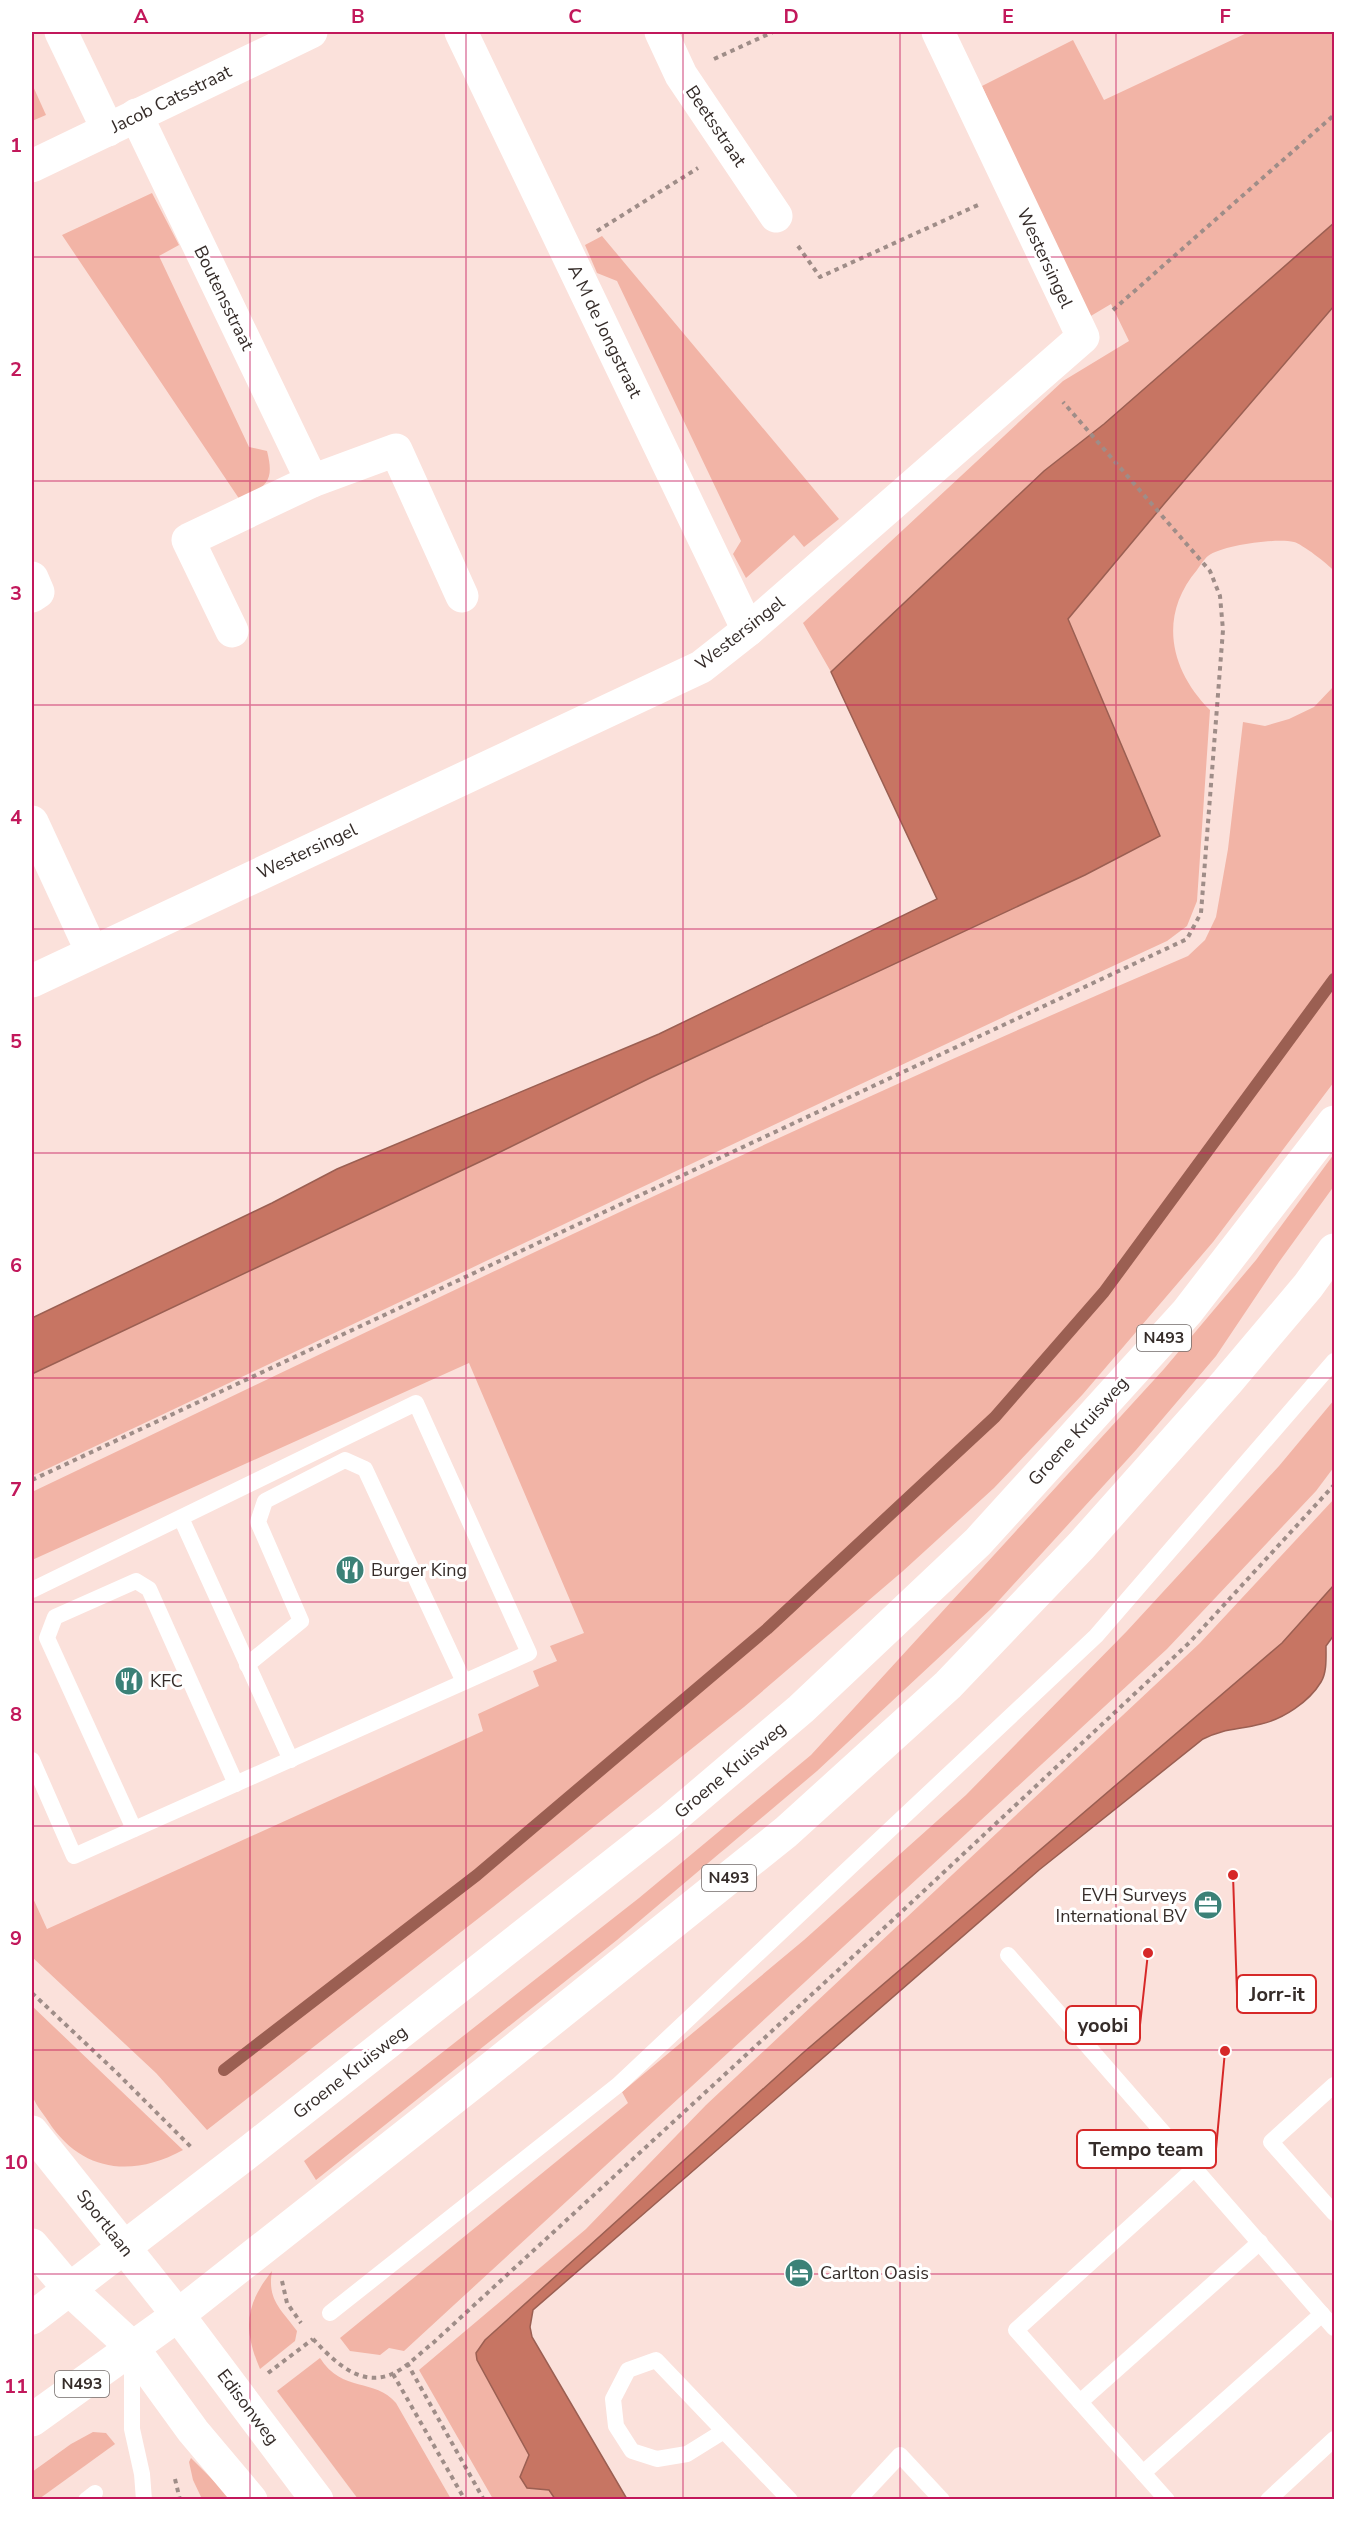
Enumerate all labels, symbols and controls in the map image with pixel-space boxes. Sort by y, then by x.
text: A [134,3,149,30]
text: B [351,3,365,30]
text: C [568,3,582,30]
text: D [783,3,799,30]
text: E [1002,3,1014,30]
text: F [1219,3,1231,30]
street label: Jacob Catsstraat [106,59,236,139]
street label: Beetsstraat [680,81,752,172]
text: 1 [10,132,22,159]
street label: Westersingel [1011,204,1079,312]
street label: Boutensstraat [188,242,260,355]
street label: A M de Jongstraat [562,260,648,402]
text: 2 [10,356,22,383]
text: 3 [10,580,22,607]
street label: Westersingel [690,590,790,676]
text: 4 [10,804,22,831]
street label: Westersingel [253,817,361,885]
text: 5 [10,1028,22,1055]
text: 6 [10,1252,22,1279]
road number: N493 [1137,1325,1191,1351]
street label: Groene Kruisweg [1023,1371,1133,1491]
text: 7 [10,1476,22,1503]
restaurant icon: Burger King [334,1554,366,1586]
place label: Burger King [371,1558,467,1582]
restaurant icon: KFC [113,1665,145,1697]
place label: KFC [150,1669,183,1693]
text: 8 [10,1701,22,1728]
street label: Groene Kruisweg [669,1716,791,1824]
road number: N493 [702,1865,756,1891]
place label: EVH Surveys International BV [1056,1883,1188,1928]
office icon: EVH Surveys International BV [1192,1889,1224,1921]
text: 9 [10,1925,22,1952]
callout: Jorr-it [1237,1975,1316,2013]
text: Jorr-it [1248,1981,1305,2008]
callout: yoobi [1066,2006,1140,2044]
text: yoobi [1077,2012,1128,2039]
street label: Groene Kruisweg [288,2020,412,2124]
callout: Tempo team [1077,2130,1216,2168]
text: Tempo team [1088,2136,1204,2163]
text: 10 [4,2149,28,2176]
street label: Sportlaan [71,2184,139,2262]
hotel icon: Carlton Oasis [783,2257,815,2289]
place label: Carlton Oasis [820,2261,929,2285]
street label: Edisonweg [212,2364,284,2450]
road number: N493 [55,2371,109,2397]
text: 11 [4,2373,28,2400]

